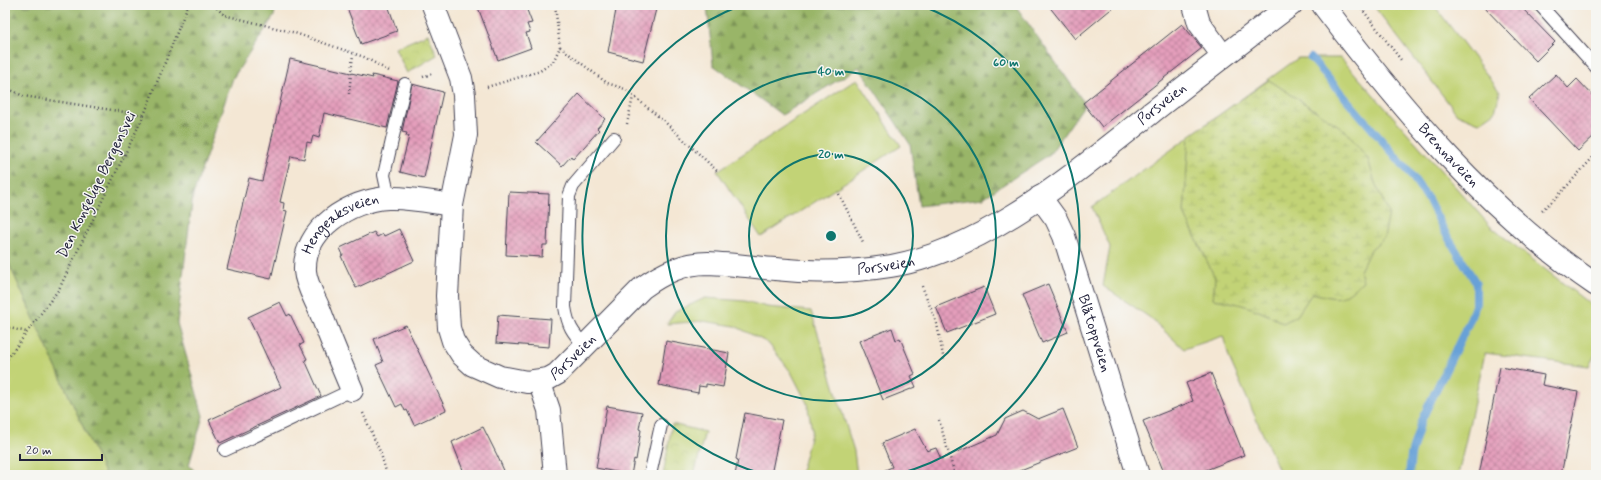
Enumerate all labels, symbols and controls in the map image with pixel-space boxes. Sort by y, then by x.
text: 60 m [993,55,1019,71]
text: 40 m [818,64,845,80]
street label: Porsveien [1133,79,1191,130]
street label: Den Kongelige Bergensvei [53,108,142,262]
street label: Brennaveien [1413,119,1483,192]
text: 20 m [818,147,844,163]
street label: Hengeaksveien [298,189,381,257]
centre of rings [824,229,838,243]
street label: Porsveien [856,251,917,280]
street label: Blåtoppveien [1073,292,1116,375]
street label: Porsveien [547,330,601,386]
scale bar [20,436,102,462]
text: 20 m [26,443,52,459]

